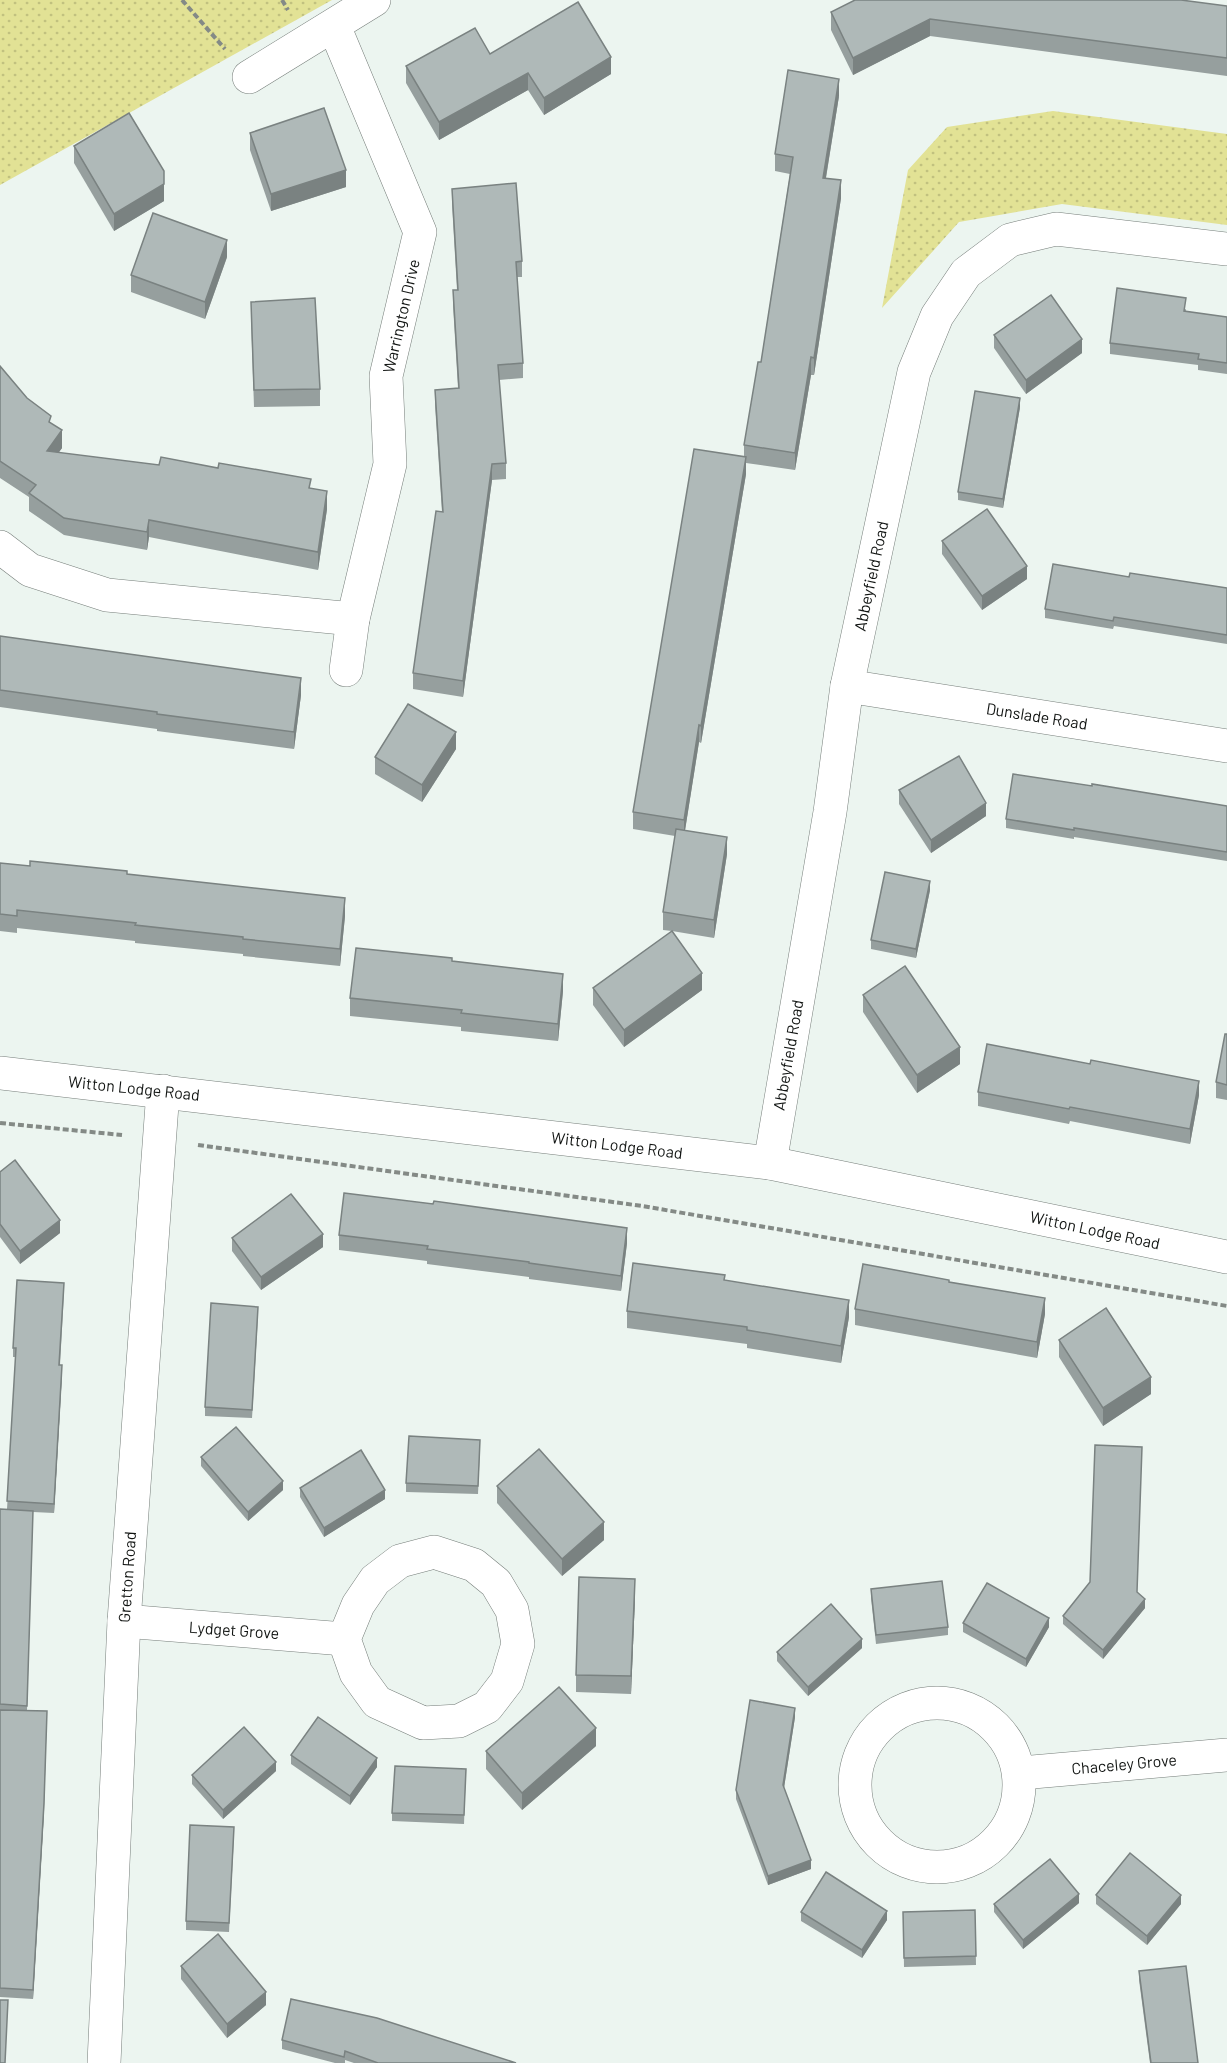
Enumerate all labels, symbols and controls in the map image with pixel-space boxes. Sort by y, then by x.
street label: Warrington Drive [378,257,423,375]
street label: Abbeyfield Road [850,519,891,633]
street label: Dunslade Road [985,698,1089,733]
street label: Abbeyfield Road [768,998,807,1112]
street label: Witton Lodge Road [67,1071,201,1104]
street label: Witton Lodge Road [550,1127,684,1162]
street label: Witton Lodge Road [1028,1206,1162,1253]
street label: Gretton Road [114,1531,139,1623]
street label: Lydget Grove [188,1617,280,1642]
street label: Chaceley Grove [1070,1749,1177,1778]

